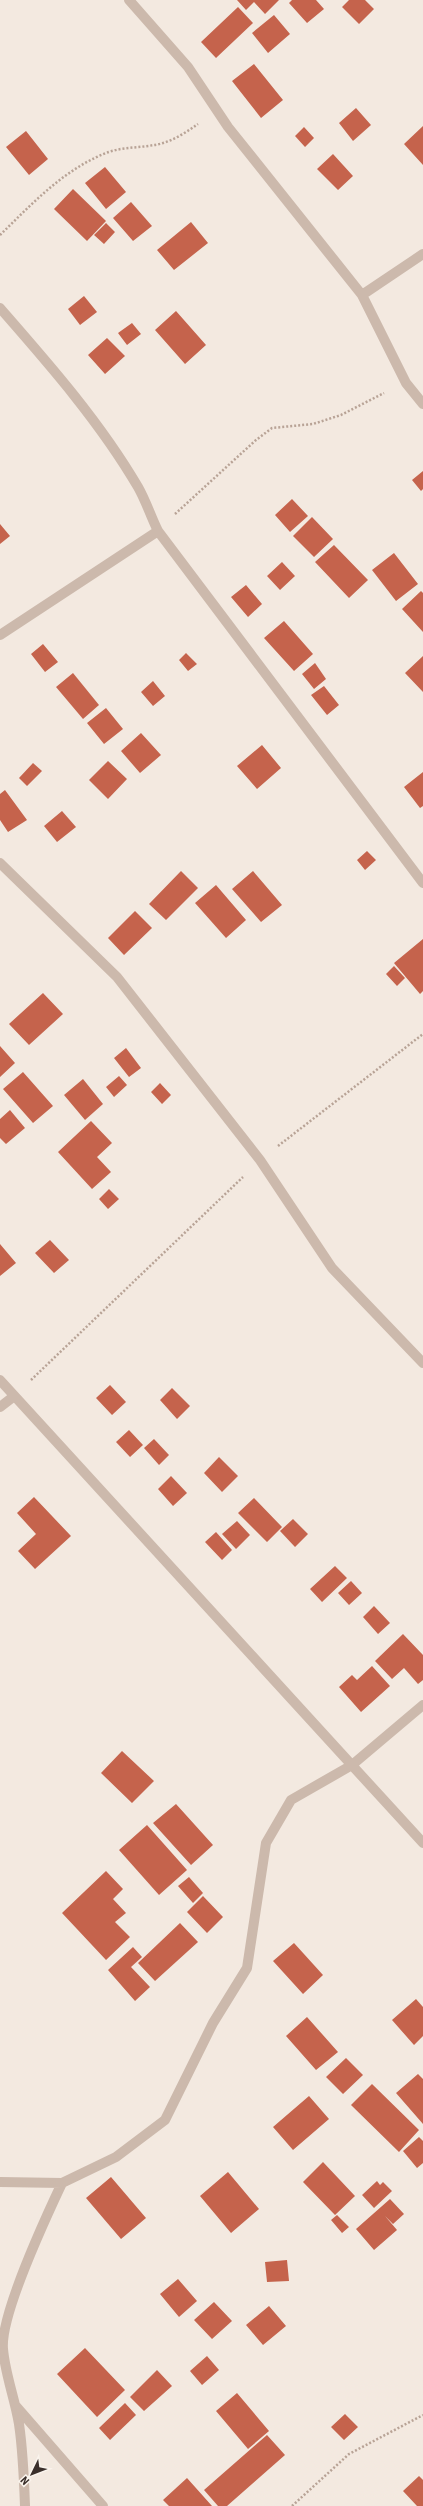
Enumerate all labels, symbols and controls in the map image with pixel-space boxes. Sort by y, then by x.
north arrow [12,2454,52,2494]
text: N [18,2473,32,2487]

